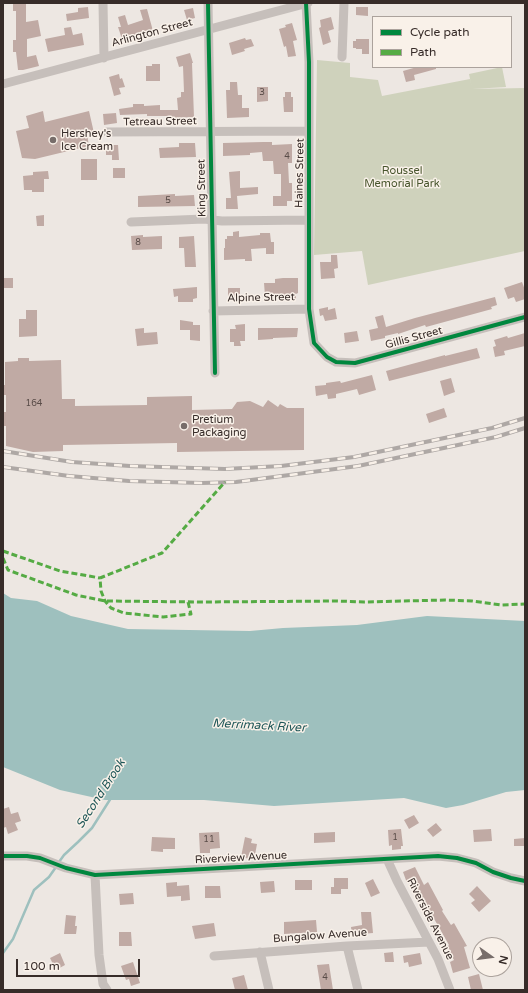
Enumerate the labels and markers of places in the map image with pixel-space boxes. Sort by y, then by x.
place label: Hershey's Ice Cream [61,127,113,153]
marker: Hershey's Ice Cream [48,135,58,145]
place label: Pretium Packaging [192,413,247,439]
marker: Pretium Packaging [179,421,189,431]

